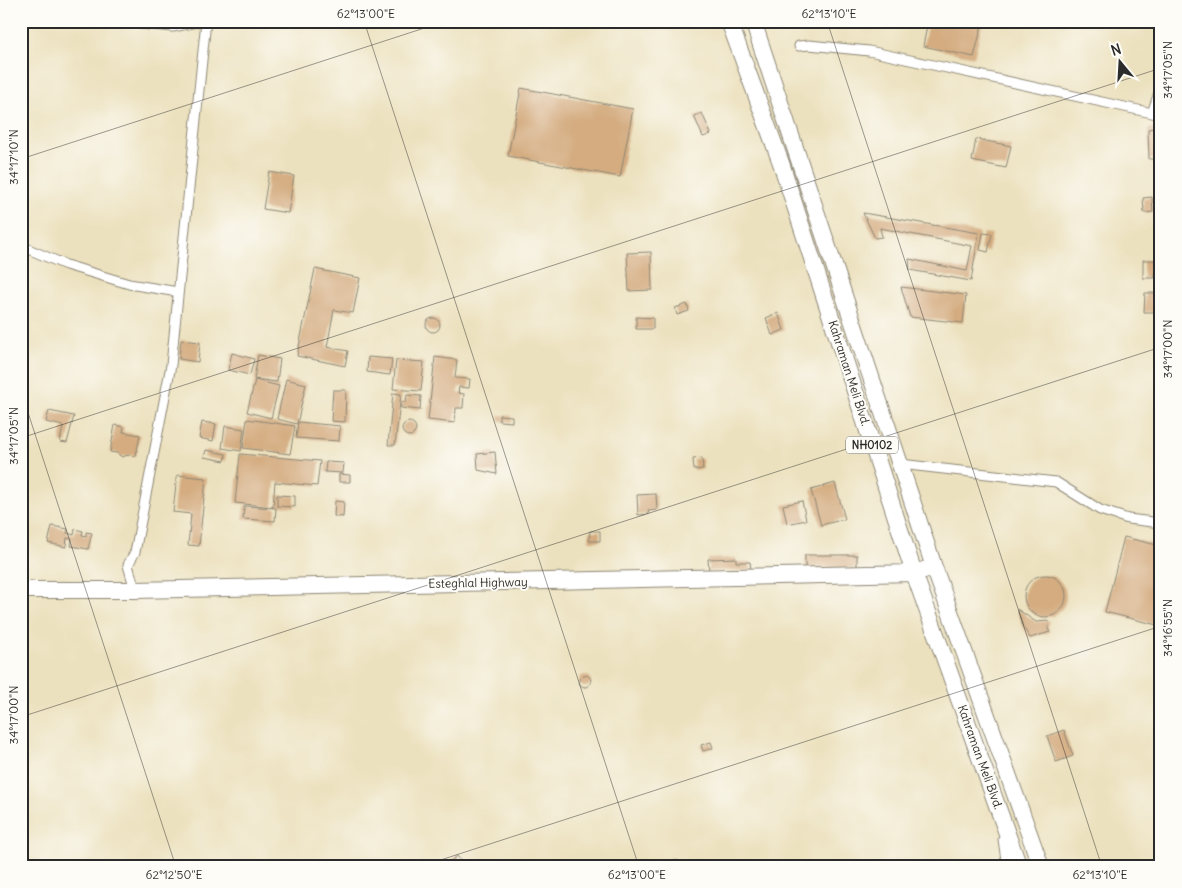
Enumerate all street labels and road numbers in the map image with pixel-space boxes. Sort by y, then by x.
street label: Kahraman Meli Blvd. [825,318,874,428]
road number: NH0102 [846,436,898,454]
street label: Esteghlal Highway [428,574,528,591]
street label: Kahraman Meli Blvd. [955,703,1006,811]

